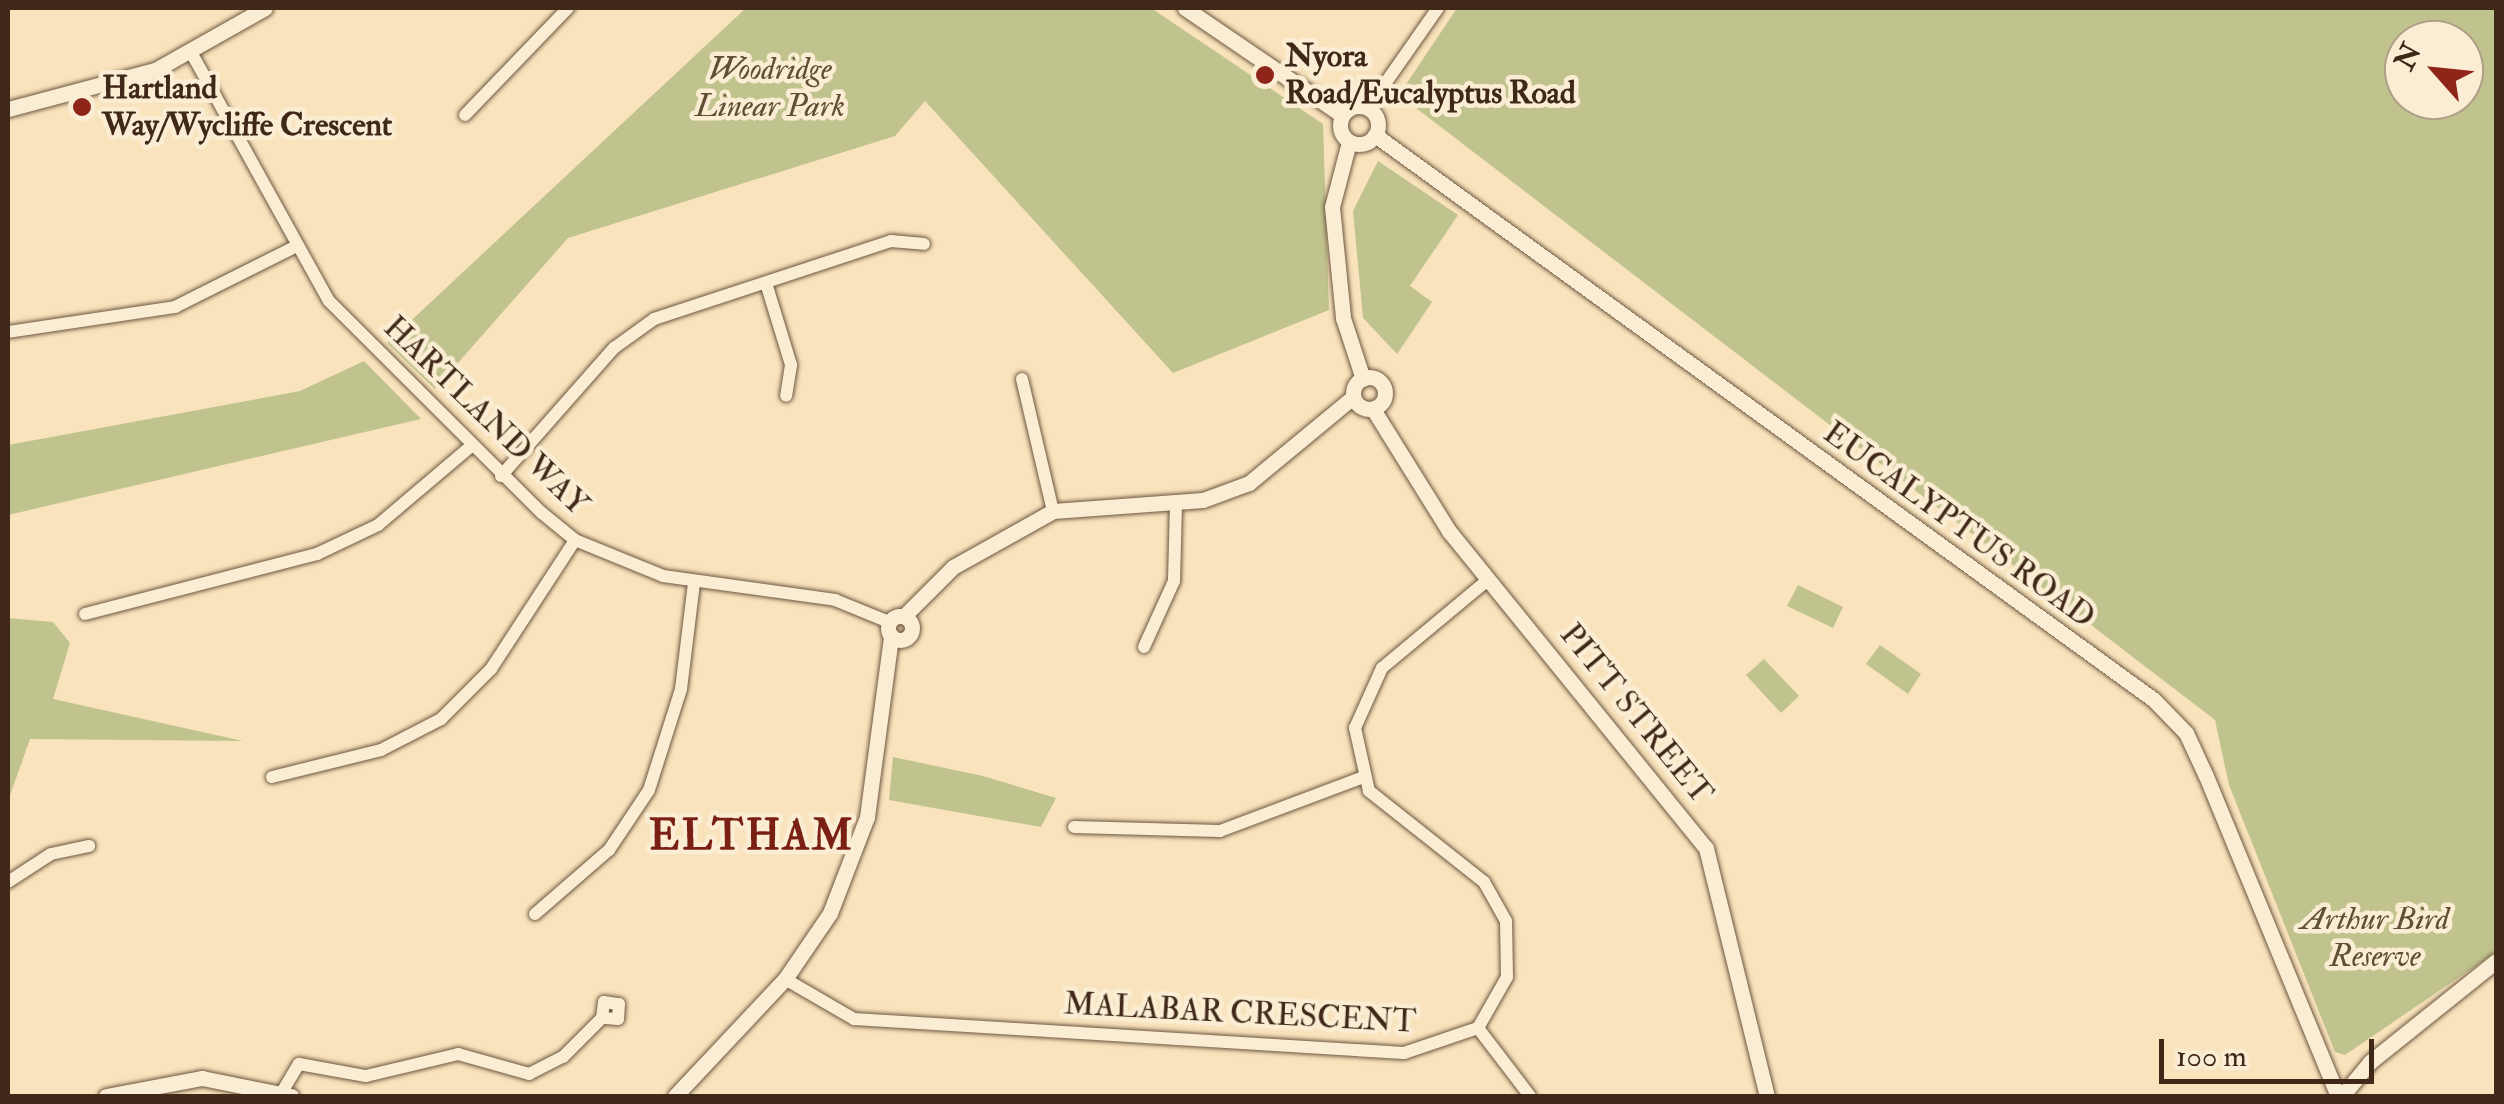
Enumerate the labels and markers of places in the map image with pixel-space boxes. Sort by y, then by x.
place label: Nyora Road/Eucalyptus Road [1285,38,1576,113]
marker: Nyora Road/Eucalyptus Road [1254,64,1276,86]
place label: Hartland Way/Wycliffe Crescent [102,70,392,145]
marker: Hartland Way/Wycliffe Crescent [71,96,93,118]

